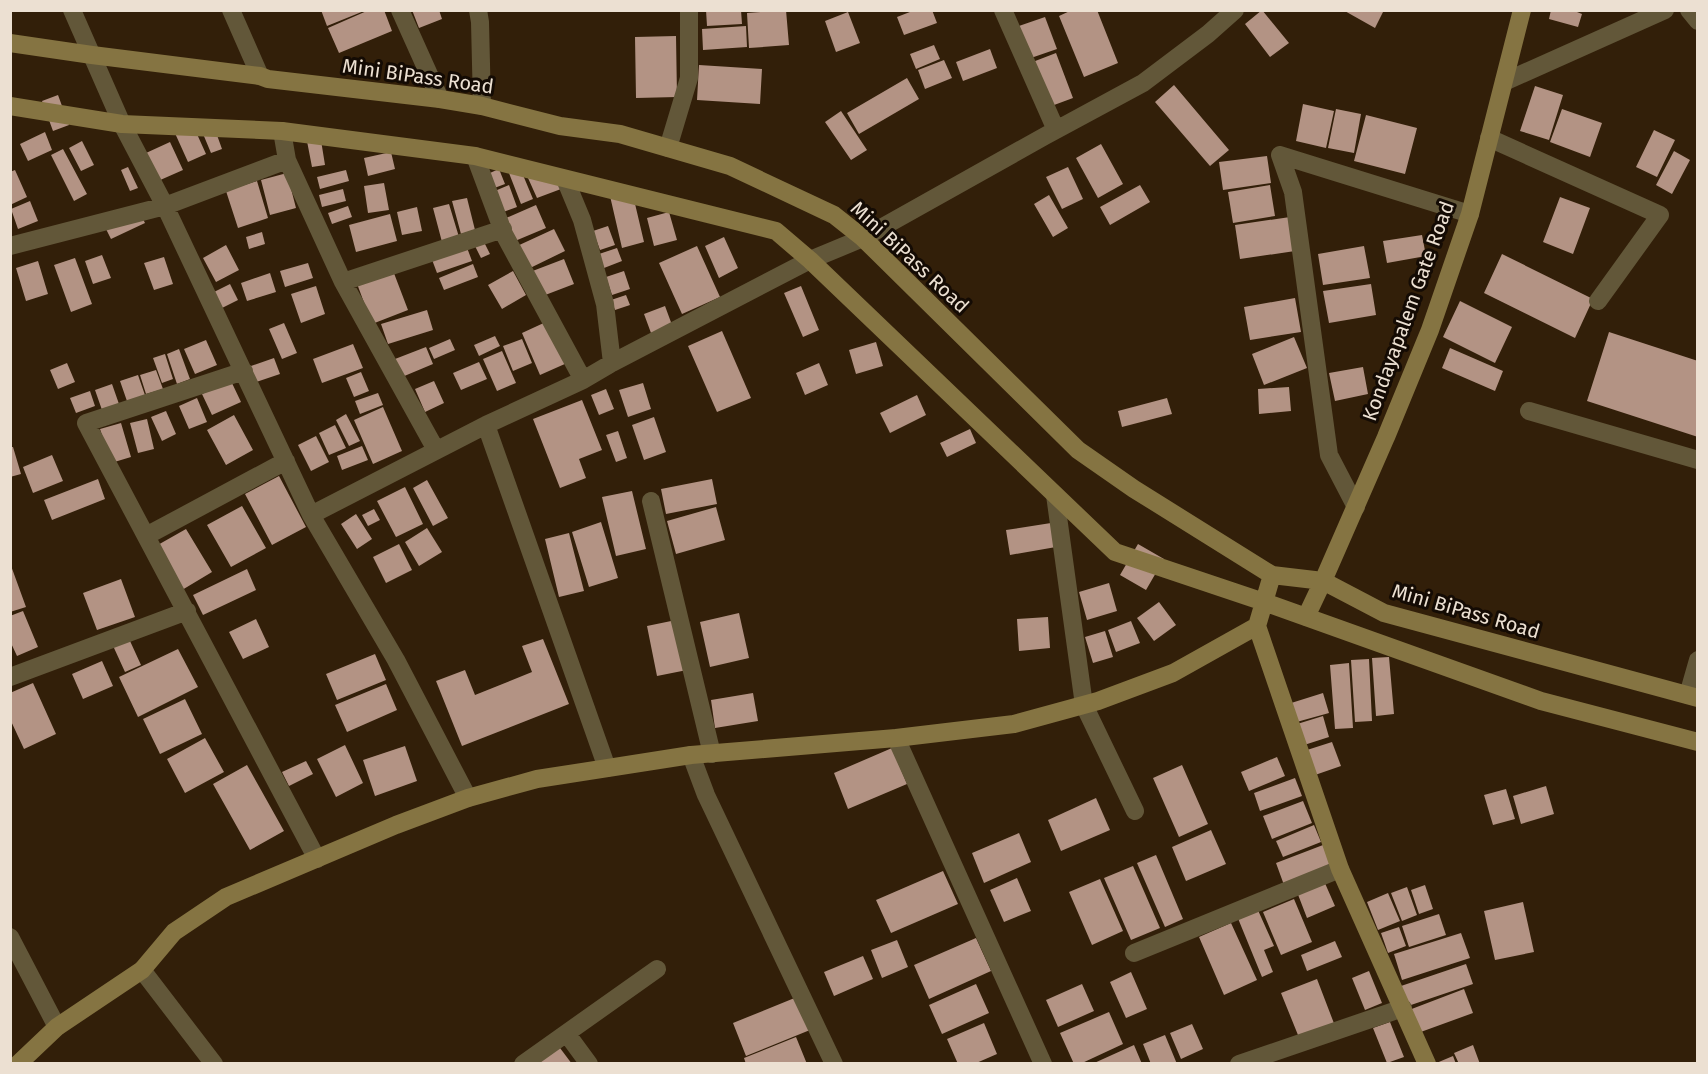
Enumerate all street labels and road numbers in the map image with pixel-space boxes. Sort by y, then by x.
street label: Mini BiPass Road [341,53,495,99]
street label: Mini BiPass Road [846,196,974,318]
street label: Kondayapalem Gate Road [1357,198,1459,424]
street label: Mini BiPass Road [1389,578,1543,644]

